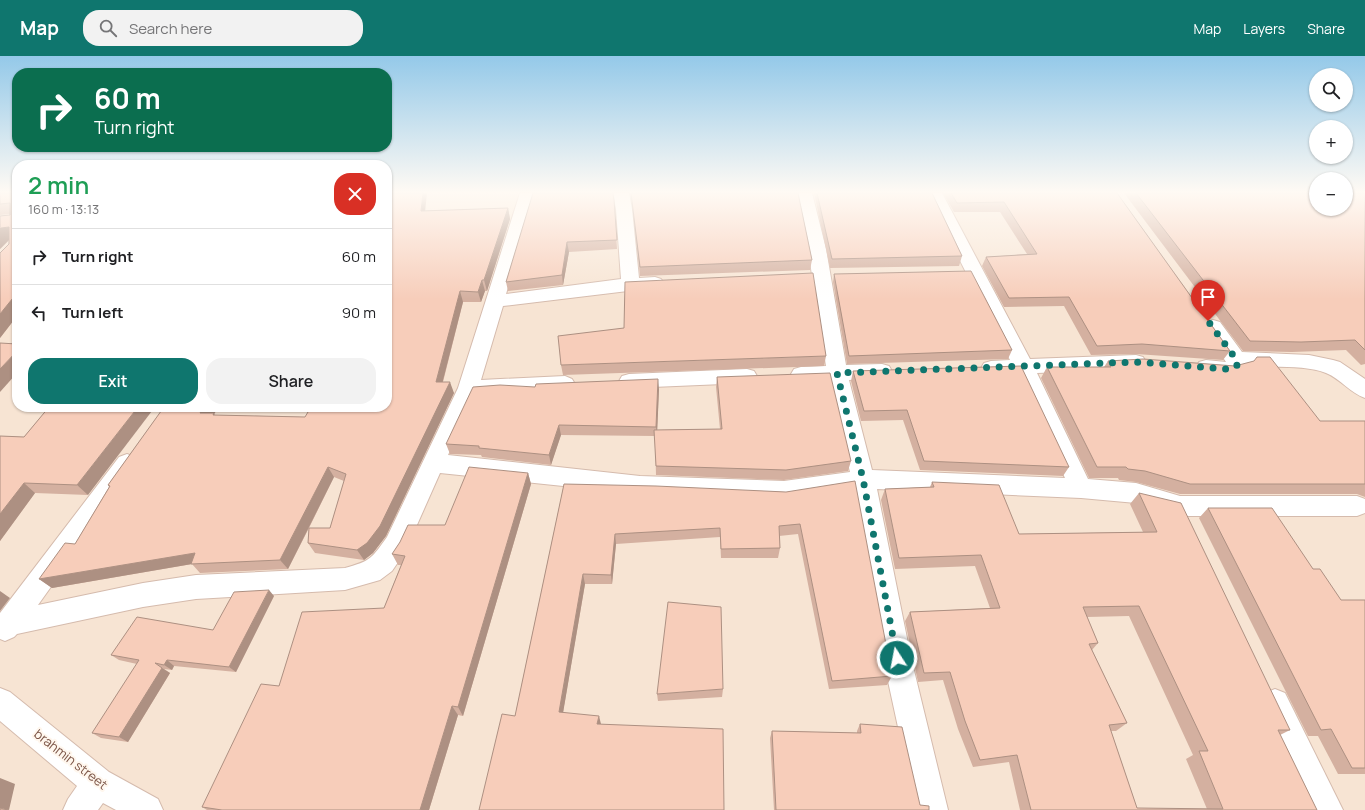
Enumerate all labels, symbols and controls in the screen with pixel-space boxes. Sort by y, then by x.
search box [83,10,363,46]
text: Map [20,15,59,41]
icon: search [97,17,119,39]
text: Search here [129,18,212,39]
text: Map [1193,19,1221,38]
text: Layers [1243,19,1285,38]
text: Share [1307,19,1345,38]
map controls [1309,68,1353,216]
button: search [1309,68,1353,112]
text: 60 m [94,79,161,117]
icon: right [28,84,80,136]
text: Turn right [94,115,175,139]
button: + [1309,120,1353,164]
text: 2 min [28,168,89,201]
button: − [1309,172,1353,216]
button: close [334,173,376,215]
text: 160 m · 13:13 [28,200,99,218]
icon: right [28,246,50,268]
text: Turn right [62,246,133,267]
text: 60 m [342,246,376,267]
pin [1191,280,1225,321]
icon: arrive [1197,286,1219,308]
icon: left [28,302,50,324]
text: Turn left [62,302,124,323]
text: 90 m [342,302,376,323]
button: Exit [28,358,198,404]
button: Share [206,358,376,404]
position arrow [876,637,918,679]
street label: brahmin street [31,725,111,793]

